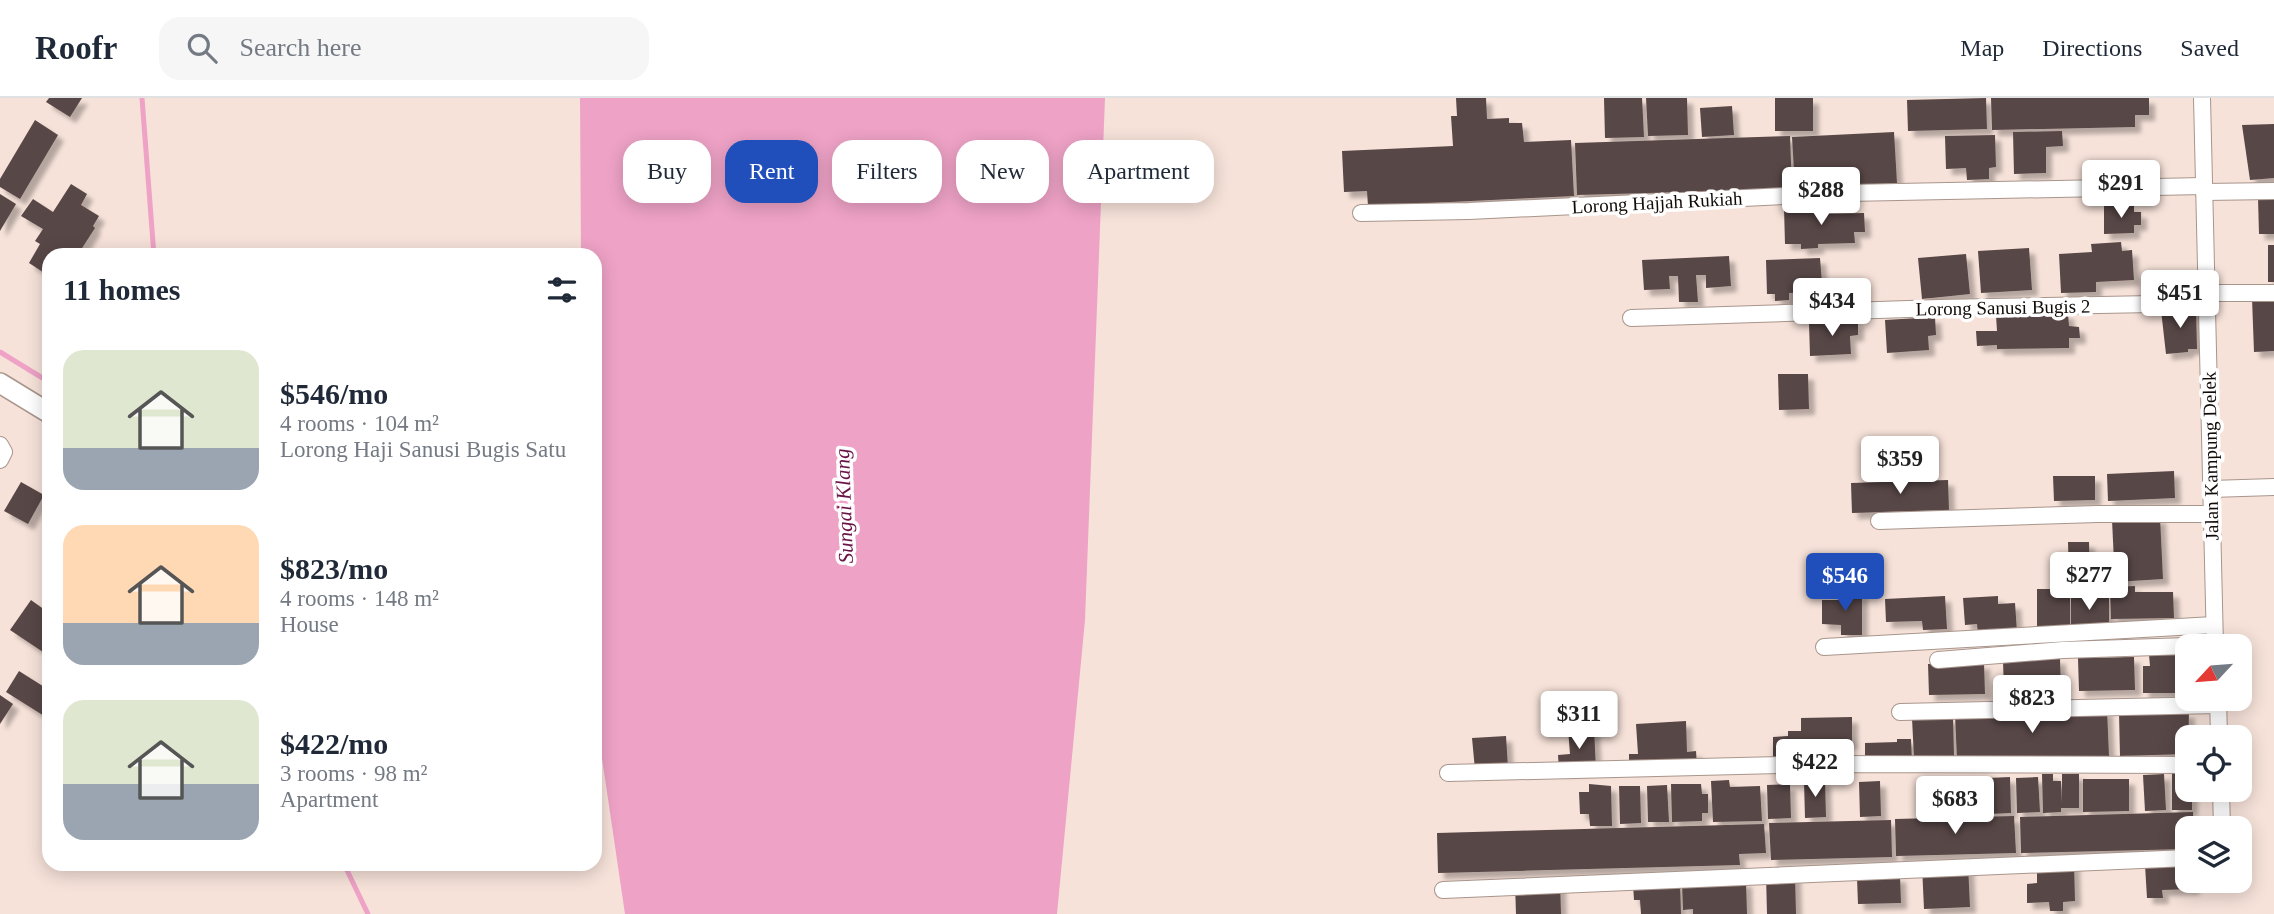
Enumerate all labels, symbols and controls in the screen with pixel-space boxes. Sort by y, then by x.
search box [159,17,649,80]
icon: search [183,29,221,67]
text: Roofr [35,30,117,66]
text: Search here [239,33,361,62]
text: Map [1960,35,2004,61]
text: Directions [2042,35,2142,61]
text: Saved [2180,35,2239,61]
chip: Buy [623,140,711,203]
chip: Rent [725,140,818,203]
chip: Filters [832,140,942,203]
chip: New [956,140,1049,203]
chip: Apartment [1063,140,1214,203]
pin: $291 [2080,160,2162,220]
pin: $288 [1780,167,1862,227]
text: $291 [2098,170,2144,195]
text: $288 [1798,177,1844,202]
street label: Lorong Hajjah Rukiah [1571,188,1743,217]
icon: filters [543,271,581,309]
pin: $451 [2139,271,2221,330]
text: 11 homes [63,273,181,306]
pin: $434 [1791,278,1873,338]
text: $451 [2157,280,2203,305]
text: $434 [1809,288,1855,313]
street label: Lorong Sanusi Bugis 2 [1915,295,2091,320]
street label: Jalan Kampung Delek [2199,371,2222,541]
text: $546/mo [280,377,388,410]
icon: home [119,378,203,462]
text: 4 rooms · 104 m² [280,411,439,436]
pin: $359 [1859,436,1941,496]
text: Lorong Haji Sanusi Bugis Satu [280,437,566,462]
text: $359 [1877,446,1923,471]
water label: Sungai Klang [830,448,858,564]
text: $823/mo [280,552,388,585]
pin: $277 [2048,552,2130,612]
icon: home [119,553,203,637]
pin: $546 [1804,554,1886,613]
text: $277 [2066,562,2112,587]
text: $546 [1822,563,1868,588]
text: 4 rooms · 148 m² [280,586,439,611]
text: House [280,612,339,637]
north arrow [2175,634,2252,710]
map controls [2175,634,2252,893]
pin: $823 [1991,676,2073,735]
text: $823 [2009,685,2055,710]
pin: $311 [1538,692,1620,751]
text: $311 [1557,701,1601,726]
button: locate [2175,725,2252,802]
text: $422/mo [280,727,388,760]
icon: home [119,728,203,812]
pin: $422 [1774,740,1856,799]
text: $422 [1792,749,1838,774]
text: 3 rooms · 98 m² [280,761,427,786]
pin: $683 [1914,776,1996,836]
text: $683 [1932,786,1978,811]
text: Apartment [280,787,378,812]
button: layers [2175,816,2252,893]

